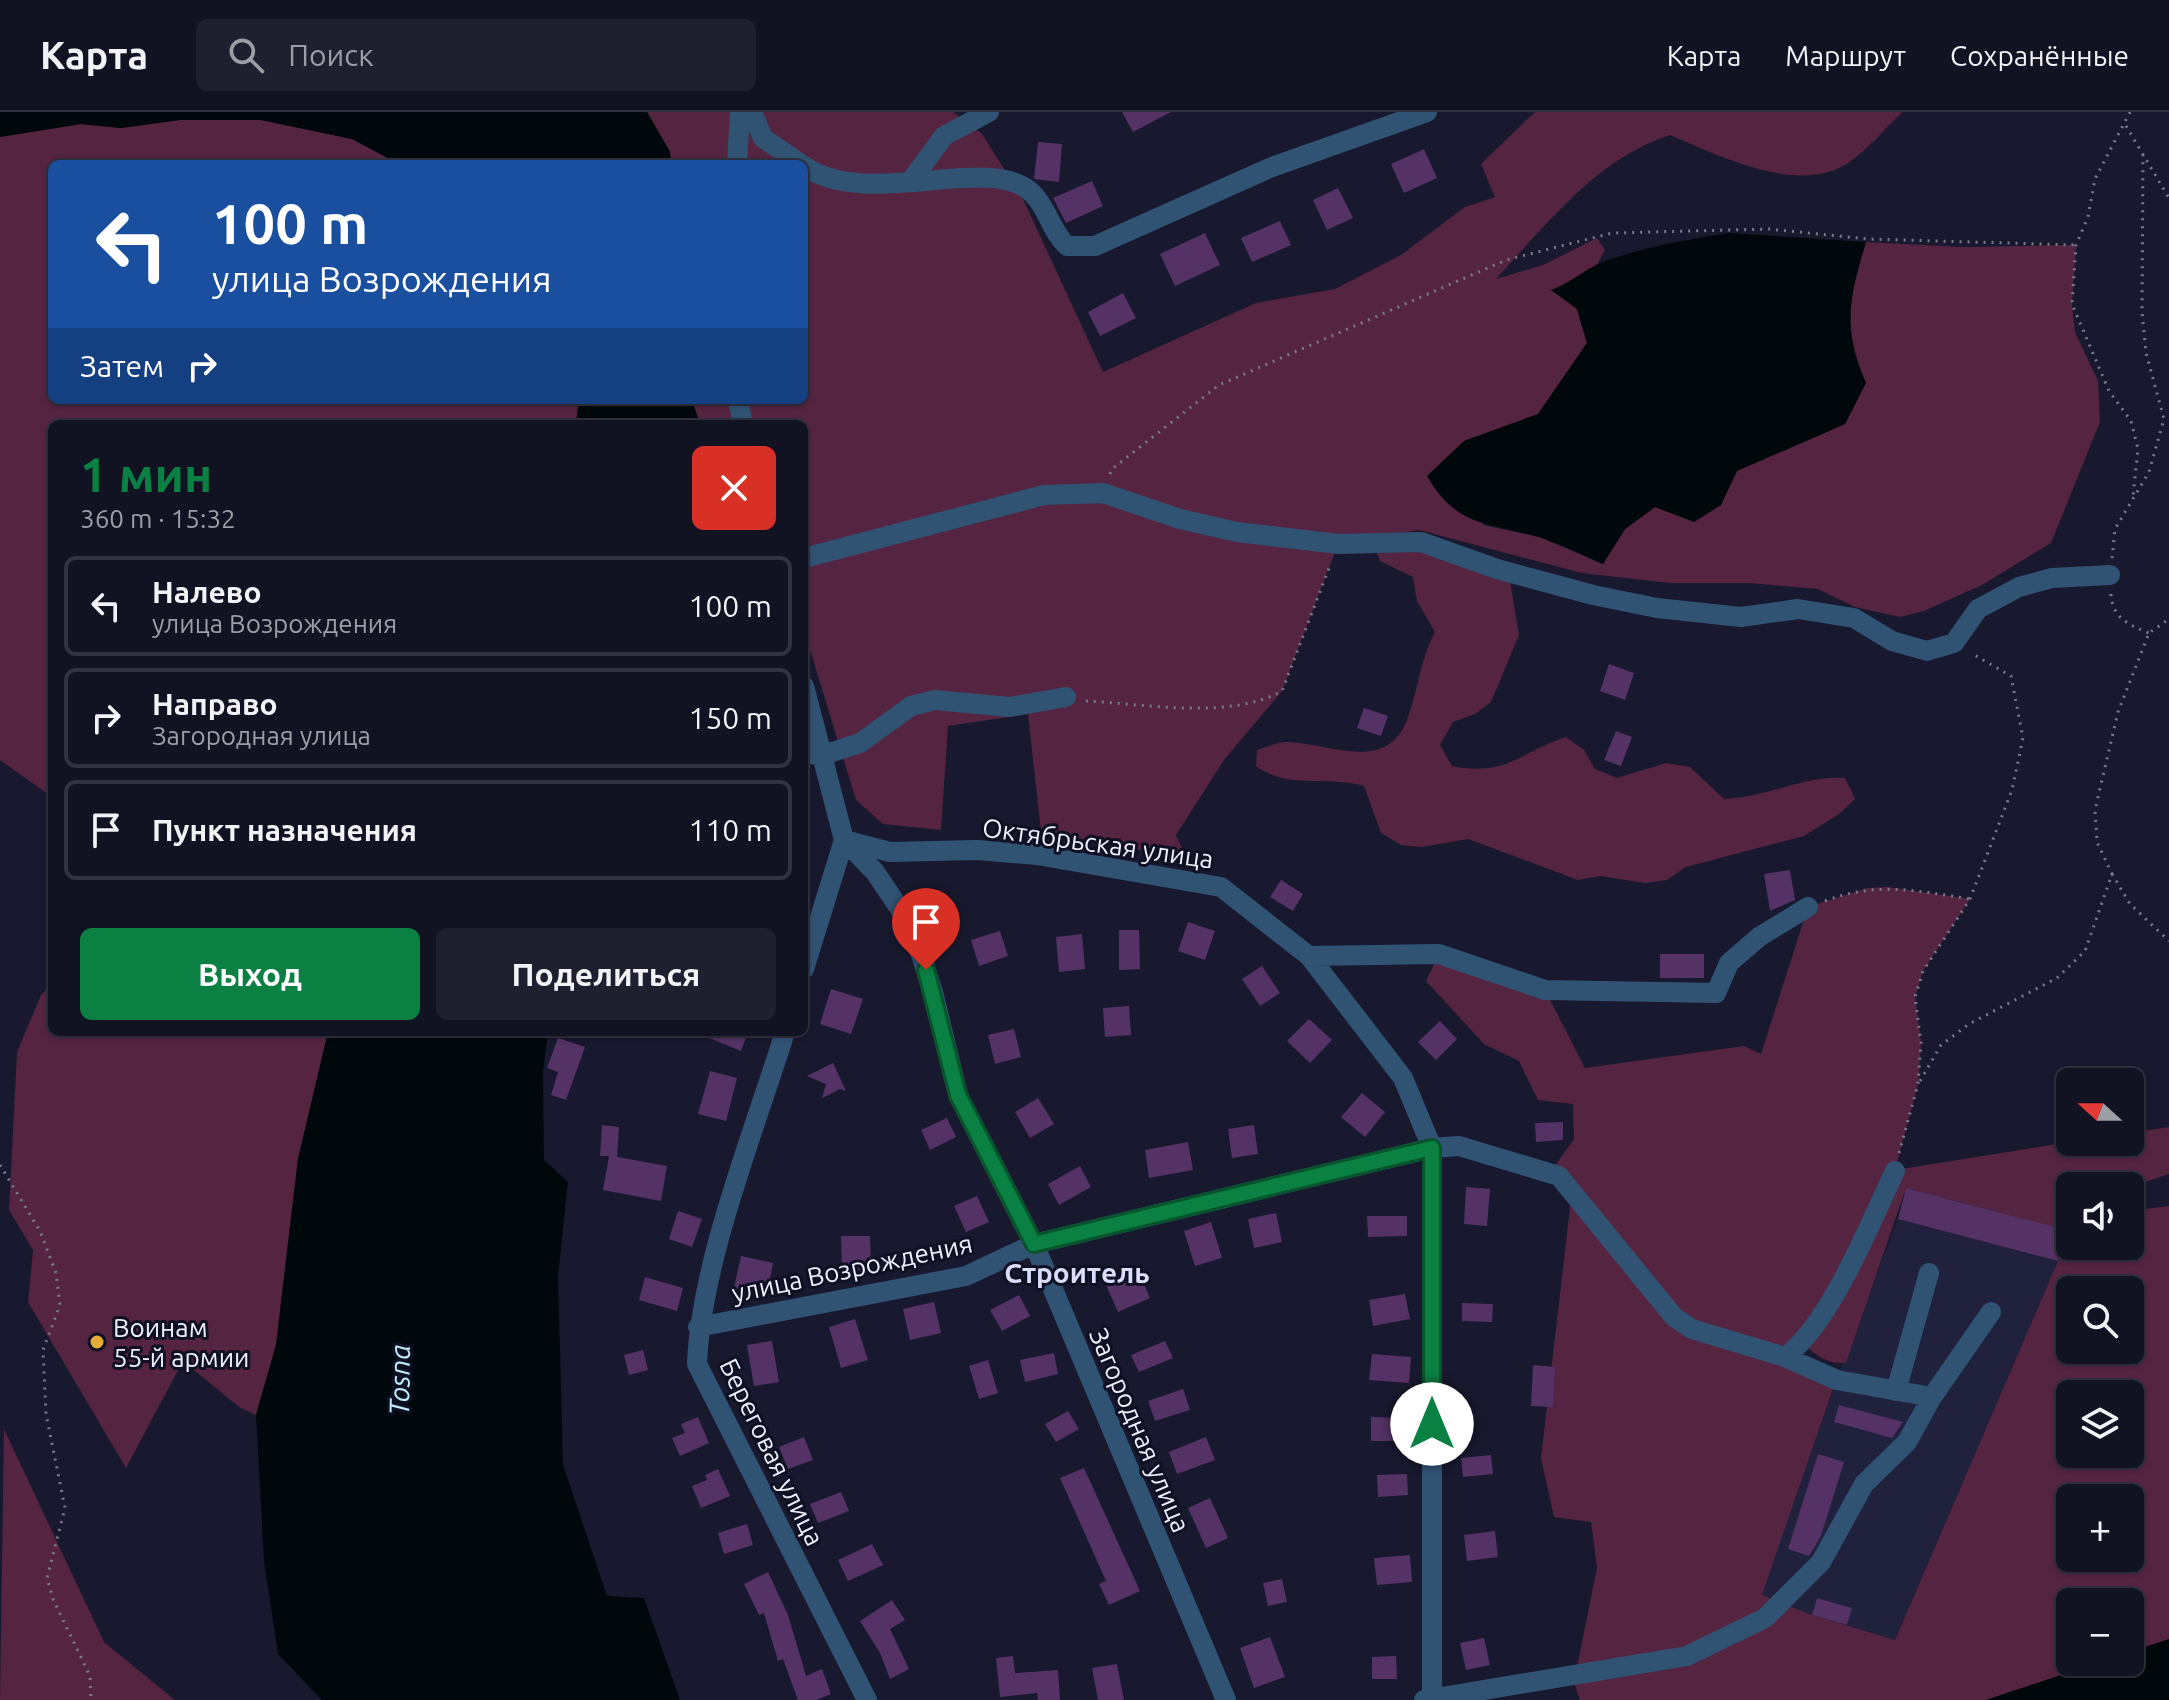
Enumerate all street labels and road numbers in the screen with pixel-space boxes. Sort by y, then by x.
street label: Октябрьская улица [981,812,1215,874]
street label: улица Возрождения [729,1228,975,1308]
street label: Загородная улица [1084,1324,1196,1536]
street label: Береговая улица [714,1354,830,1550]

